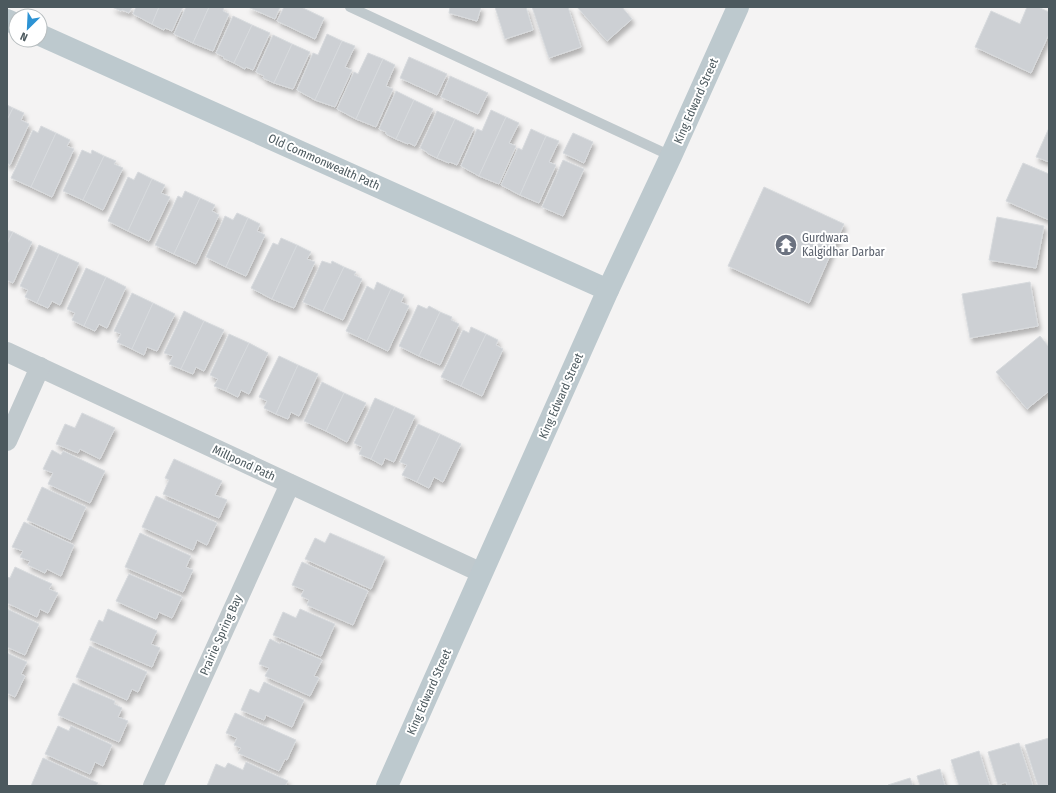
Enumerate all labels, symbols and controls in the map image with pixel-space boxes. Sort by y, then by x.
north arrow [8,8,48,48]
text: N [18,29,30,44]
street label: King Edward Street [671,56,721,146]
street label: Old Commonwealth Path [266,131,382,193]
place label: Gurdwara Kalgidhar Darbar [802,231,886,259]
temple icon: Gurdwara Kalgidhar Darbar [773,232,799,258]
street label: King Edward Street [536,351,586,441]
street label: Millpond Path [210,442,278,484]
street label: Prairie Spring Bay [197,592,245,677]
street label: King Edward Street [404,647,454,737]

